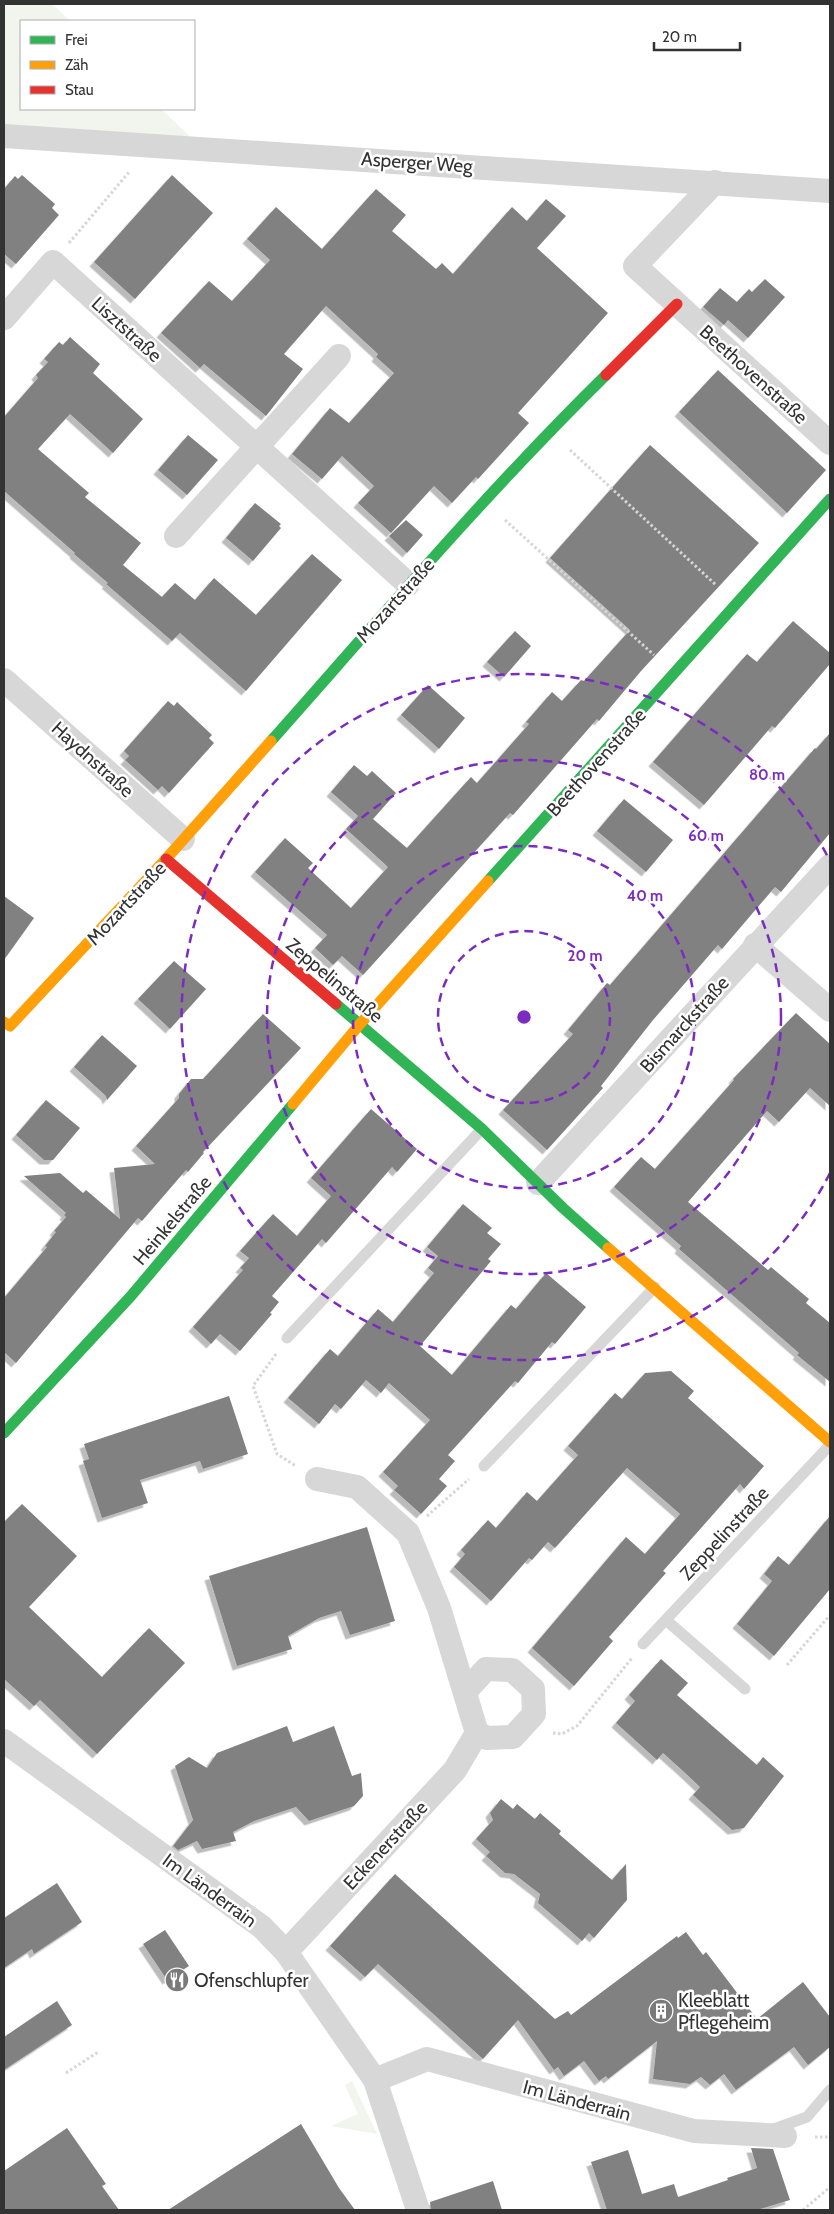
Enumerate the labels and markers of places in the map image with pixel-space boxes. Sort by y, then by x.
centre of rings [515,1008,533,1026]
restaurant icon: Ofenschlupfer [164,1967,190,1993]
place label: Ofenschlupfer [194,1969,309,1992]
place label: Kleeblatt Pflegeheim [678,1989,769,2034]
building icon: Kleeblatt Pflegeheim [648,1998,674,2024]

